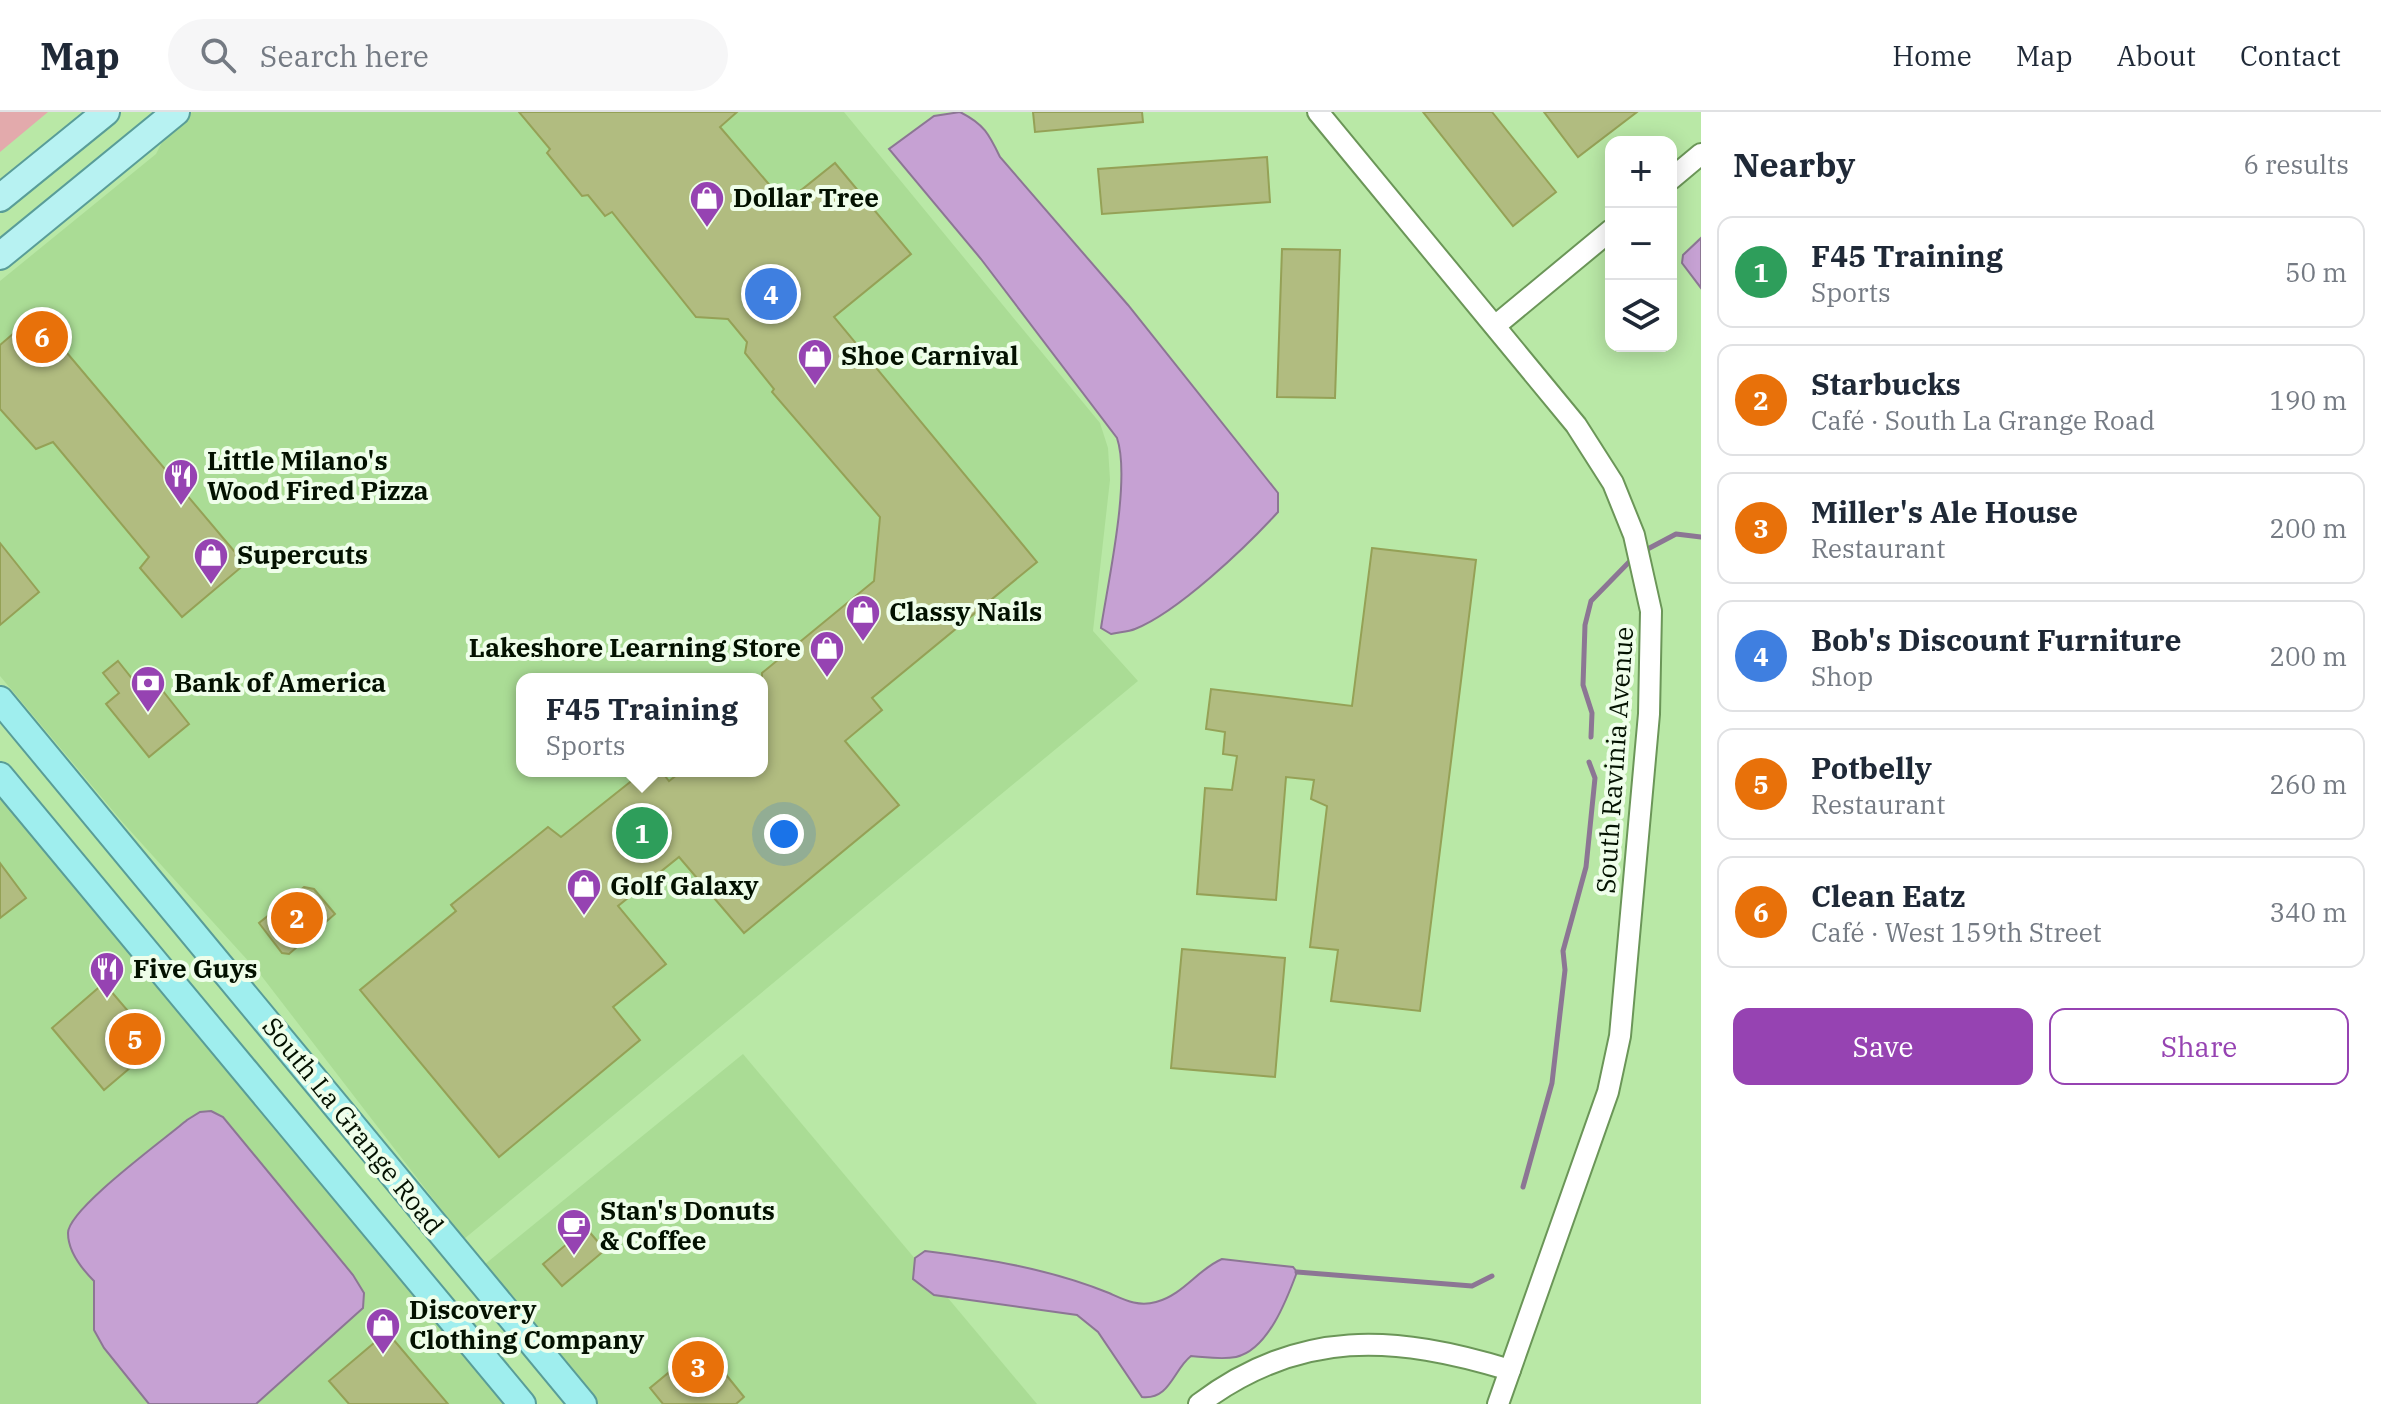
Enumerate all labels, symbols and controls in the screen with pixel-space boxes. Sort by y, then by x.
search box [168,19,728,91]
text: Map [40,31,120,80]
icon: search [196,33,240,77]
text: Search here [260,36,429,75]
text: Home [1892,37,1972,74]
text: Map [2016,37,2073,74]
text: About [2117,37,2196,74]
text: Contact [2240,37,2341,74]
map controls [1605,136,1677,352]
button: + [1605,136,1677,208]
text: Nearby [1733,142,1855,186]
text: 6 results [2243,147,2349,181]
shop icon: Dollar Tree [688,179,726,229]
place label: Dollar Tree [733,180,879,214]
button: − [1605,208,1677,280]
text: F45 Training [1811,236,2003,275]
text: 1 [1753,255,1769,289]
text: 50 m [2285,255,2347,289]
pin: 4 [745,264,797,324]
text: Sports [1811,275,1891,309]
button: layers [1605,280,1677,352]
pin: 6 [16,307,68,367]
shop icon: Shoe Carnival [796,337,834,387]
place label: Shoe Carnival [841,338,1019,372]
text: Starbucks [1811,364,1961,403]
text: 2 [1753,383,1769,417]
text: 190 m [2269,383,2347,417]
text: Café · South La Grange Road [1811,403,2155,437]
place label: Little Milano's Wood Fired Pizza [207,443,429,507]
restaurant icon: Little Milano's Wood Fired Pizza [162,457,200,507]
text: Miller's Ale House [1811,492,2078,531]
text: 3 [1753,511,1769,545]
text: 200 m [2269,511,2347,545]
text: Restaurant [1811,531,1945,565]
shop icon: Supercuts [192,536,230,586]
place label: Supercuts [237,537,368,571]
shop icon: Classy Nails [844,593,882,643]
place label: Classy Nails [889,594,1042,628]
text: Bob's Discount Furniture [1811,620,2182,659]
street label: South Ravinia Avenue [1588,625,1640,894]
shop icon: Lakeshore Learning Store [808,629,846,679]
place label: Lakeshore Learning Store [469,630,801,664]
text: 4 [1753,639,1769,673]
text: 200 m [2269,639,2347,673]
text: Shop [1811,659,1873,693]
bank icon: Bank of America [129,664,167,714]
place label: Bank of America [174,665,386,699]
popup [516,673,768,777]
text: F45 Training [546,689,738,728]
text: Sports [546,728,626,762]
text: Potbelly [1811,748,1932,787]
text: 5 [1753,767,1769,801]
text: 260 m [2269,767,2347,801]
text: Restaurant [1811,787,1945,821]
pin: 1 [616,803,668,863]
your location [764,814,804,854]
shop icon: Golf Galaxy [565,867,603,917]
place label: Golf Galaxy [610,868,759,902]
text: Clean Eatz [1811,876,1965,915]
pin: 2 [271,888,323,948]
text: 6 [1753,895,1769,929]
text: 340 m [2269,895,2347,929]
text: Café · West 159th Street [1811,915,2102,949]
restaurant icon: Five Guys [88,950,126,1000]
place label: Five Guys [133,951,258,985]
button: Save [1733,1008,2033,1085]
button: Share [2049,1008,2349,1085]
pin: 5 [109,1009,161,1069]
street label: South La Grange Road [256,1010,452,1241]
place label: Stan's Donuts & Coffee [600,1193,775,1257]
cafe icon: Stan's Donuts & Coffee [555,1207,593,1257]
place label: Discovery Clothing Company [409,1292,644,1356]
shop icon: Discovery Clothing Company [364,1306,402,1356]
pin: 3 [672,1337,724,1397]

